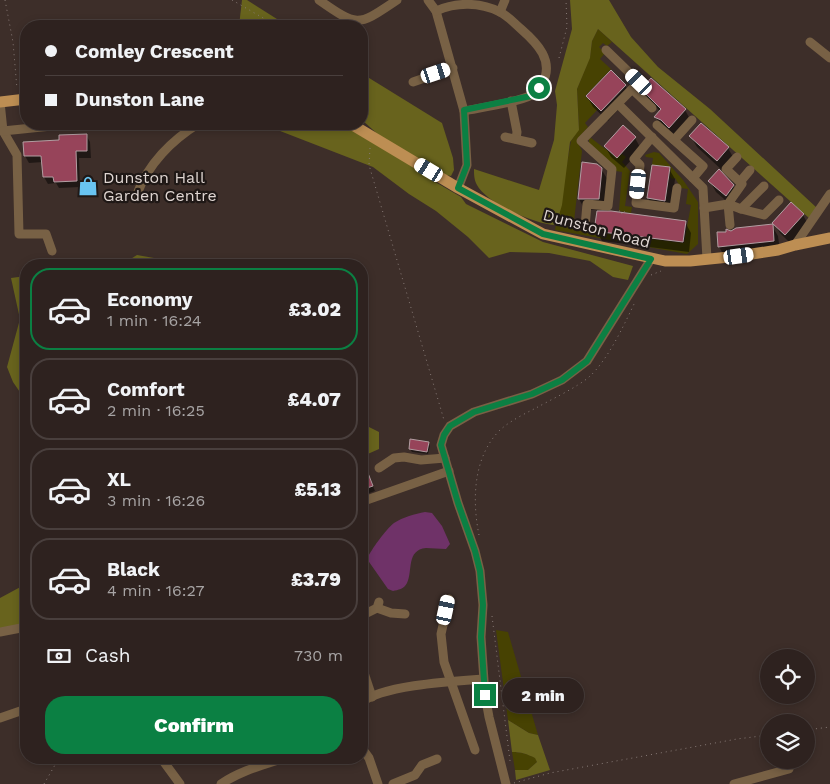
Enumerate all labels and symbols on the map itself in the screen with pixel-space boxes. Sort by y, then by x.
car [419,61,452,85]
car [622,66,655,98]
route start [528,77,550,99]
car [412,156,445,184]
place label: Dunston Hall Garden Centre [103,168,217,205]
car [628,168,647,200]
shop icon: Dunston Hall Garden Centre [77,175,99,197]
street label: Dunston Road [541,205,653,252]
car [723,246,754,266]
car [435,594,456,626]
callout: 2 min [502,678,585,712]
route end [474,684,496,706]

